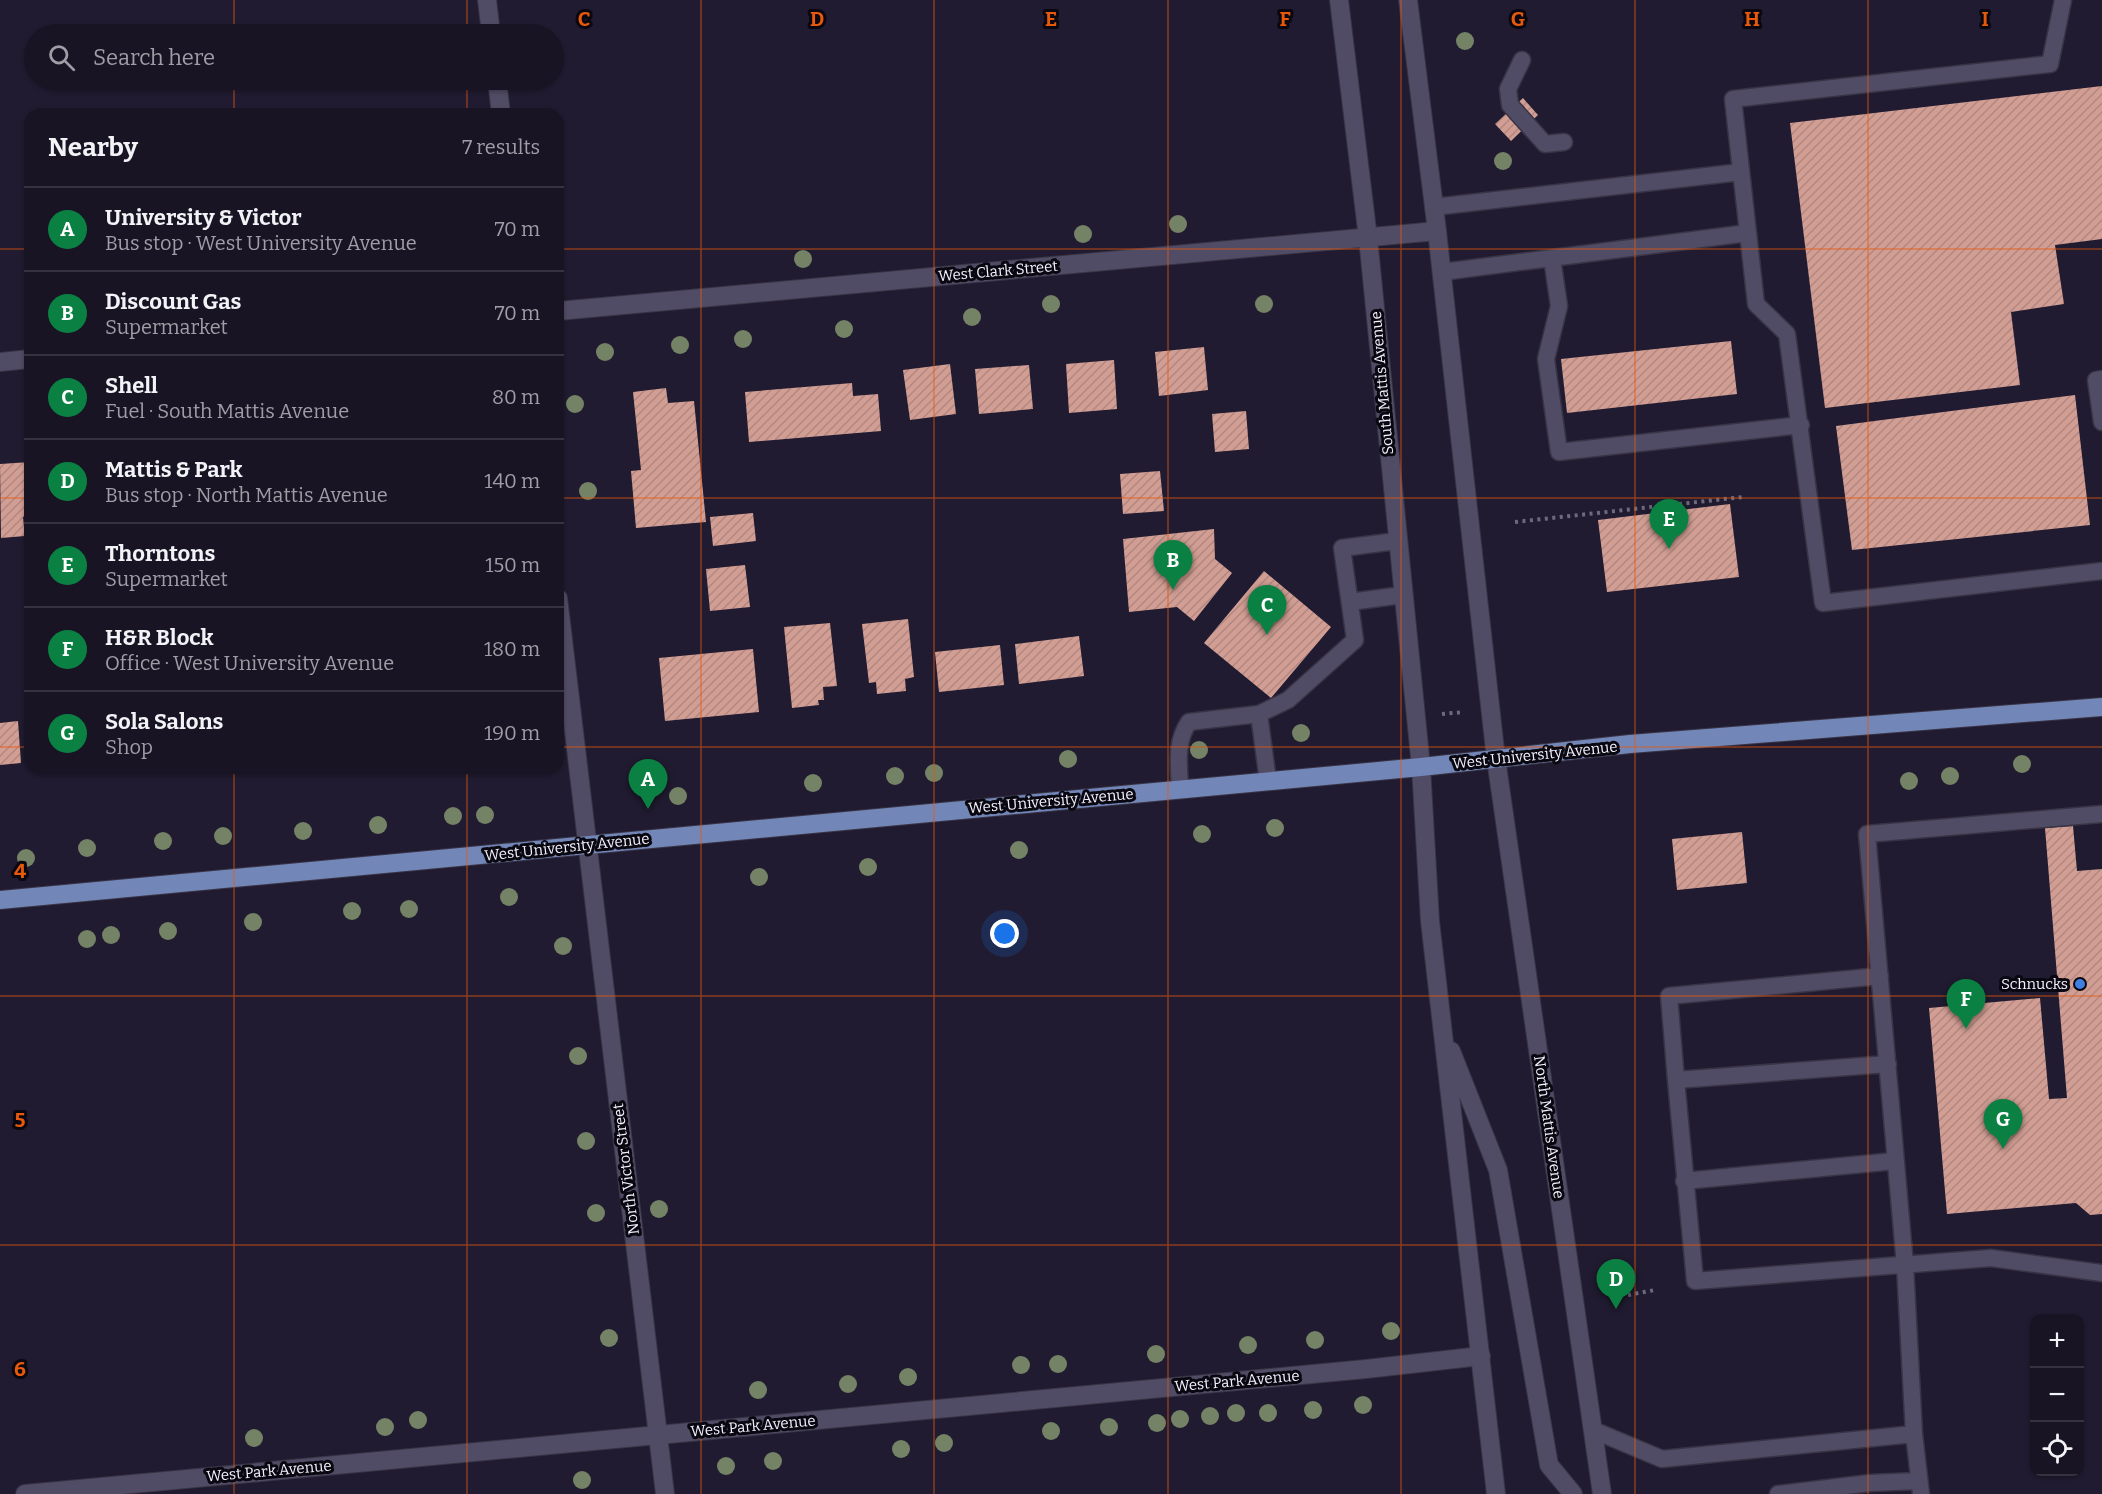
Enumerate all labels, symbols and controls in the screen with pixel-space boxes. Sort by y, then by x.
text: C [578,7,590,31]
text: D [810,7,824,31]
text: E [1045,7,1057,31]
text: F [1279,7,1291,31]
text: G [1511,7,1525,31]
text: H [1744,7,1760,31]
text: I [1981,7,1989,31]
search box [24,24,564,90]
icon: search [45,41,78,74]
text: Search here [93,44,215,71]
text: Nearby [48,132,138,163]
text: 7 results [462,135,540,159]
text: University & Victor [105,204,302,231]
text: A [60,217,75,241]
text: 70 m [494,217,540,241]
text: Bus stop · West University Avenue [105,231,417,255]
street label: West Clark Street [938,257,1059,285]
text: Discount Gas [105,288,241,315]
text: B [61,301,74,325]
text: 70 m [494,301,540,325]
street label: South Mattis Avenue [1367,311,1397,455]
text: Supermarket [105,315,228,339]
text: Shell [105,372,158,399]
text: C [61,385,74,409]
text: 80 m [492,385,540,409]
text: Fuel · South Mattis Avenue [105,399,349,423]
text: Mattis & Park [105,456,243,483]
text: D [60,469,75,493]
text: 140 m [484,469,540,493]
text: Bus stop · North Mattis Avenue [105,483,388,507]
pin: E [1650,500,1688,549]
text: Thorntons [105,540,215,567]
pin: B [1154,540,1192,590]
text: E [61,553,74,577]
text: 150 m [485,553,540,577]
text: Supermarket [105,567,228,591]
pin: C [1248,586,1286,635]
text: H&R Block [105,624,214,651]
text: F [62,637,73,661]
text: 180 m [484,637,540,661]
text: Office · West University Avenue [105,651,394,675]
text: Sola Salons [105,708,223,735]
text: G [60,721,75,745]
text: 190 m [484,721,540,745]
text: Shop [105,735,153,759]
street label: West University Avenue [1452,737,1618,773]
pin: A [628,760,668,809]
street label: West University Avenue [968,785,1134,817]
street label: West University Avenue [484,829,650,865]
text: 4 [14,859,26,883]
your location [990,919,1019,948]
place label: Schnucks [2001,975,2068,993]
marker: Schnucks [2073,977,2087,991]
pin: F [1946,980,1986,1029]
street label: North Mattis Avenue [1530,1054,1568,1200]
pin: G [1984,1100,2022,1149]
street label: North Victor Street [609,1102,643,1236]
text: 5 [15,1108,26,1132]
pin: D [1596,1260,1636,1309]
map controls [2030,1314,2084,1476]
button: + [2030,1314,2084,1368]
text: 6 [14,1357,26,1381]
street label: West Park Avenue [1174,1367,1300,1395]
button: − [2030,1368,2084,1422]
street label: West Park Avenue [690,1412,816,1440]
button: locate [2030,1422,2084,1476]
street label: West Park Avenue [206,1457,332,1485]

